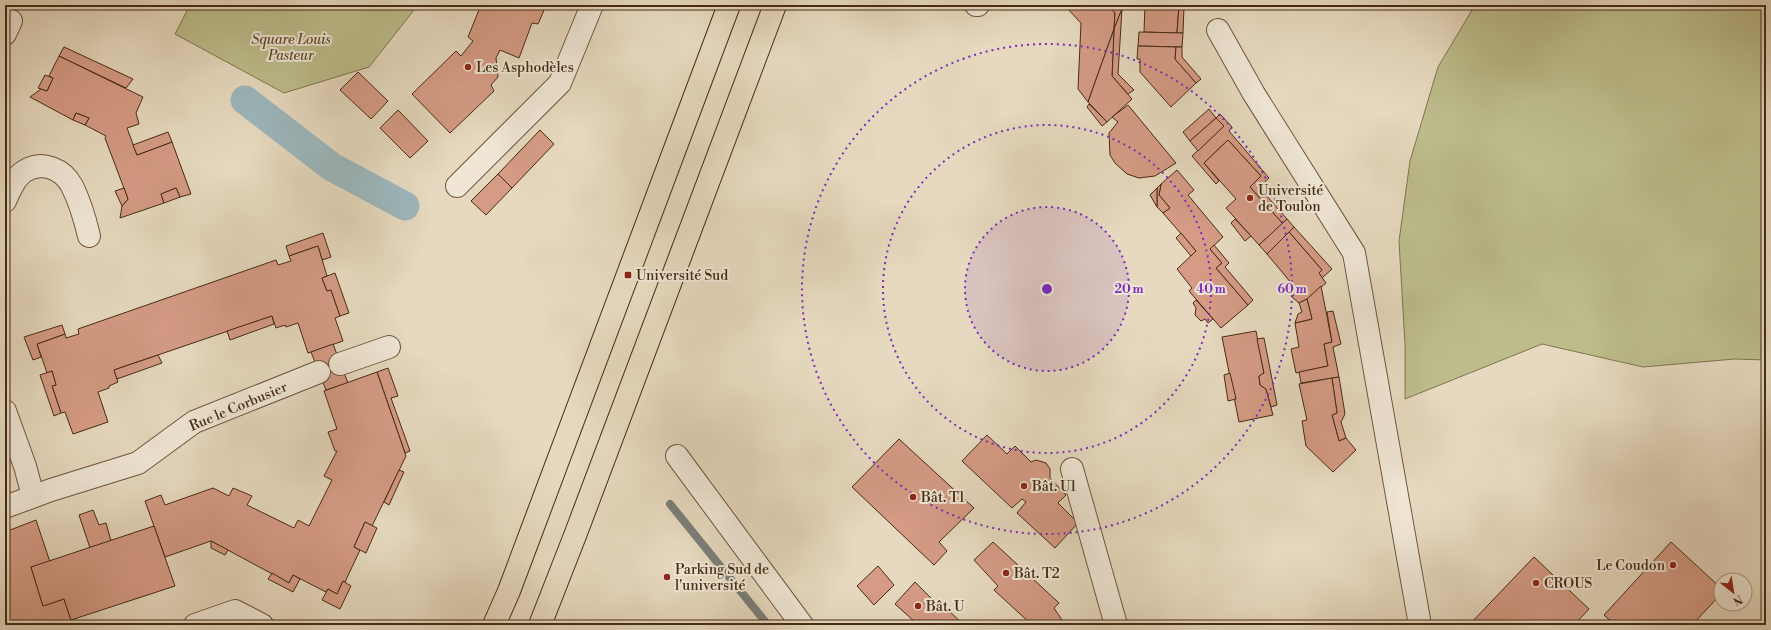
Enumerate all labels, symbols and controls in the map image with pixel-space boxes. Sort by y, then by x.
park label: Square Louis Pasteur [251,31,331,65]
place label: Les Asphodèles [476,59,574,77]
marker: Les Asphodèles [463,62,473,72]
place label: Université de Toulon [1258,182,1323,216]
marker: Université de Toulon [1245,193,1255,203]
place label: Université Sud [636,267,728,285]
marker: Université Sud [623,270,633,280]
centre of rings [1040,282,1054,296]
text: 20 m [1114,282,1144,297]
text: 40 m [1196,282,1226,297]
text: 60 m [1277,282,1307,297]
street label: Rue le Corbusier [187,378,290,436]
place label: Bât. U1 [1031,478,1076,496]
marker: Bât. U1 [1019,481,1029,491]
place label: Bât. T1 [920,489,965,507]
marker: Bât. T1 [908,492,918,502]
place label: Le Coudon [1596,557,1666,575]
marker: Le Coudon [1668,560,1678,570]
place label: Parking Sud de l'université [675,561,769,595]
place label: Bât. T2 [1013,565,1060,583]
marker: Bât. T2 [1001,568,1011,578]
marker: Parking Sud de l'université [662,572,672,582]
north arrow [1713,572,1753,612]
place label: CROUS [1544,575,1592,593]
marker: CROUS [1531,578,1541,588]
text: N [1730,592,1745,608]
place label: Bât. U [925,598,965,616]
marker: Bât. U [913,601,923,611]

